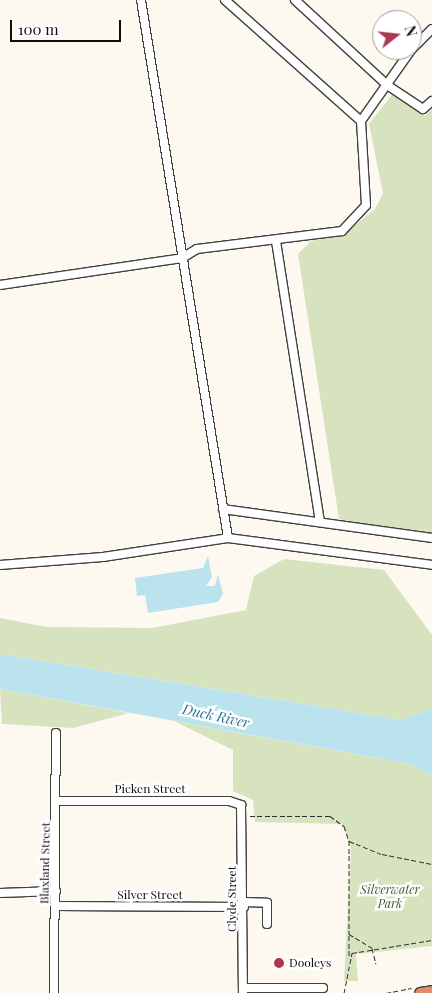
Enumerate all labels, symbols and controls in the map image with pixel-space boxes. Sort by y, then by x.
scale bar [12,10,124,42]
north arrow [372,10,422,60]
text: 100 m [18,19,59,39]
text: N [400,24,421,38]
water label: Duck River [181,701,251,731]
street label: Picken Street [114,782,186,796]
street label: Blaxland Street [37,822,53,904]
street label: Clyde Street [225,866,239,932]
park label: Silverwater Park [360,883,420,911]
street label: Silver Street [117,888,183,902]
place label: Dooleys [289,956,331,970]
marker: Dooleys [273,957,285,969]

